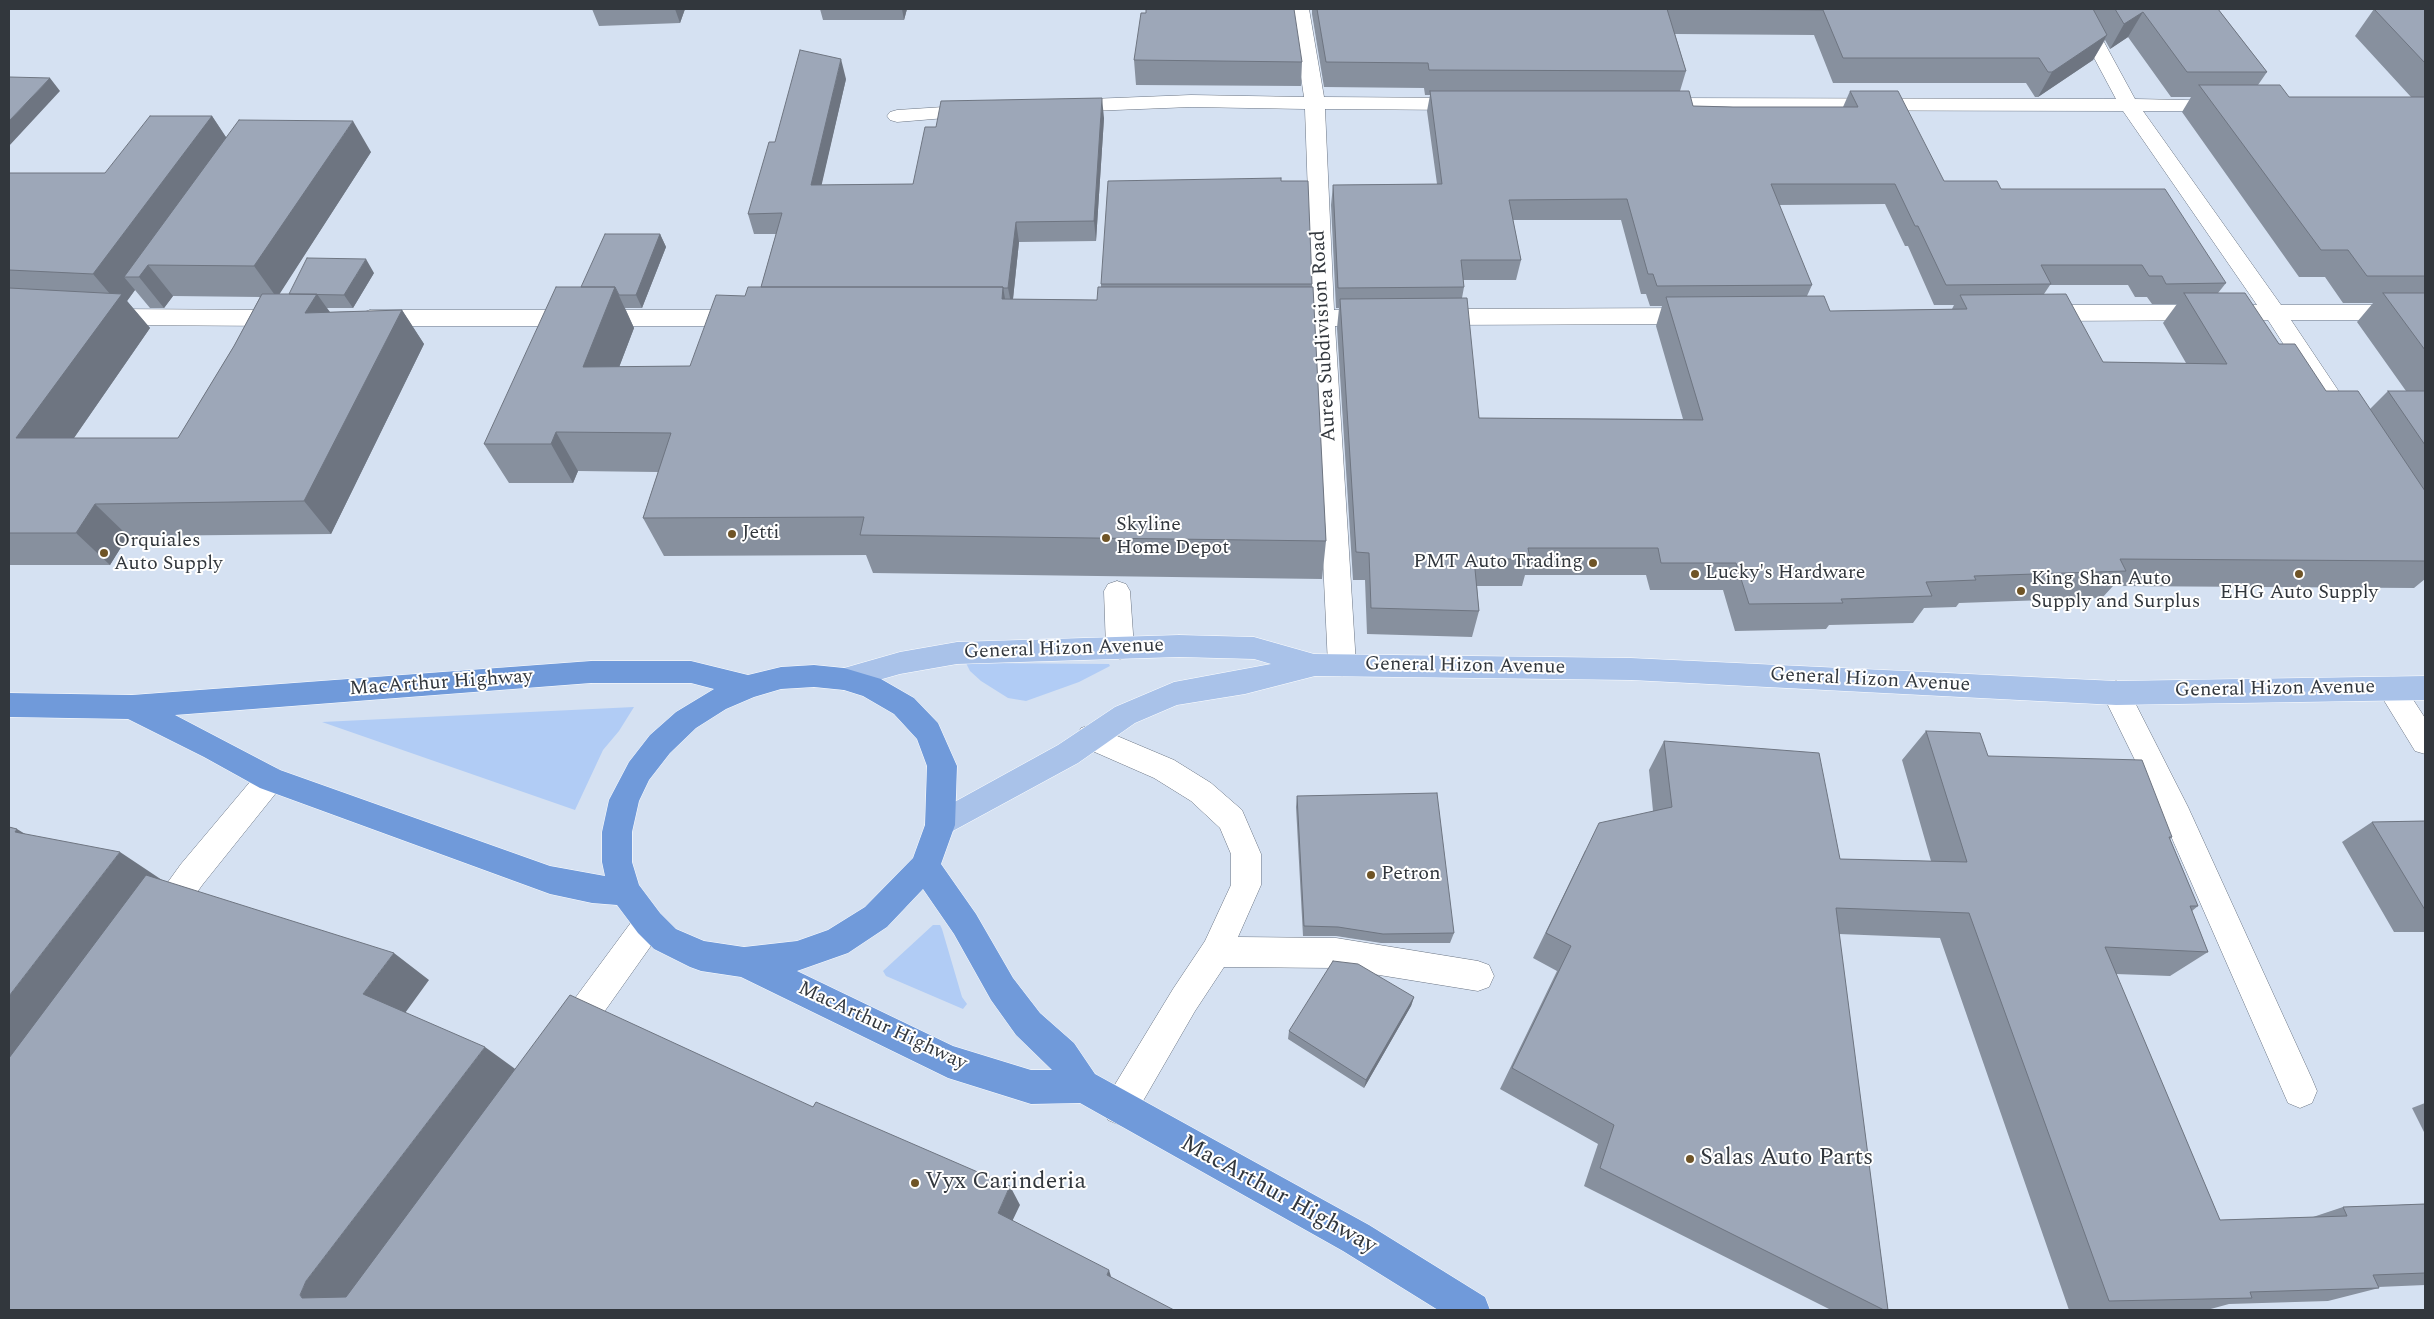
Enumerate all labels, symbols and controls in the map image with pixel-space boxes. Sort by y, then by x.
street label: Aurea Subdivision Road [1307,229,1343,443]
place label: Skyline Home Depot [1116,514,1229,561]
place label: Jetti [742,522,779,546]
marker: Jetti [726,528,738,540]
place label: Orquiales Auto Supply [114,530,223,577]
marker: Skyline Home Depot [1100,532,1112,544]
marker: Orquiales Auto Supply [98,547,110,559]
place label: PMT Auto Trading [1413,551,1583,575]
marker: PMT Auto Trading [1587,557,1599,569]
place label: Lucky's Hardware [1705,562,1865,586]
marker: Lucky's Hardware [1689,568,1701,580]
place label: King Shan Auto Supply and Surplus [2031,568,2200,615]
marker: EHG Auto Supply [2293,568,2305,580]
place label: EHG Auto Supply [2220,582,2378,606]
marker: King Shan Auto Supply and Surplus [2015,585,2027,597]
street label: General Hizon Avenue [963,635,1165,665]
street label: General Hizon Avenue [1365,653,1565,681]
street label: General Hizon Avenue [1769,664,1971,698]
street label: MacArthur Highway [349,666,533,702]
street label: General Hizon Avenue [2175,676,2375,704]
place label: Petron [1381,863,1441,887]
marker: Petron [1365,869,1377,881]
street label: MacArthur Highway [794,977,970,1077]
street label: MacArthur Highway [1175,1130,1381,1262]
place label: Salas Auto Parts [1700,1145,1873,1173]
marker: Salas Auto Parts [1684,1153,1696,1165]
place label: Vyx Carinderia [925,1169,1086,1197]
marker: Vyx Carinderia [909,1177,921,1189]

